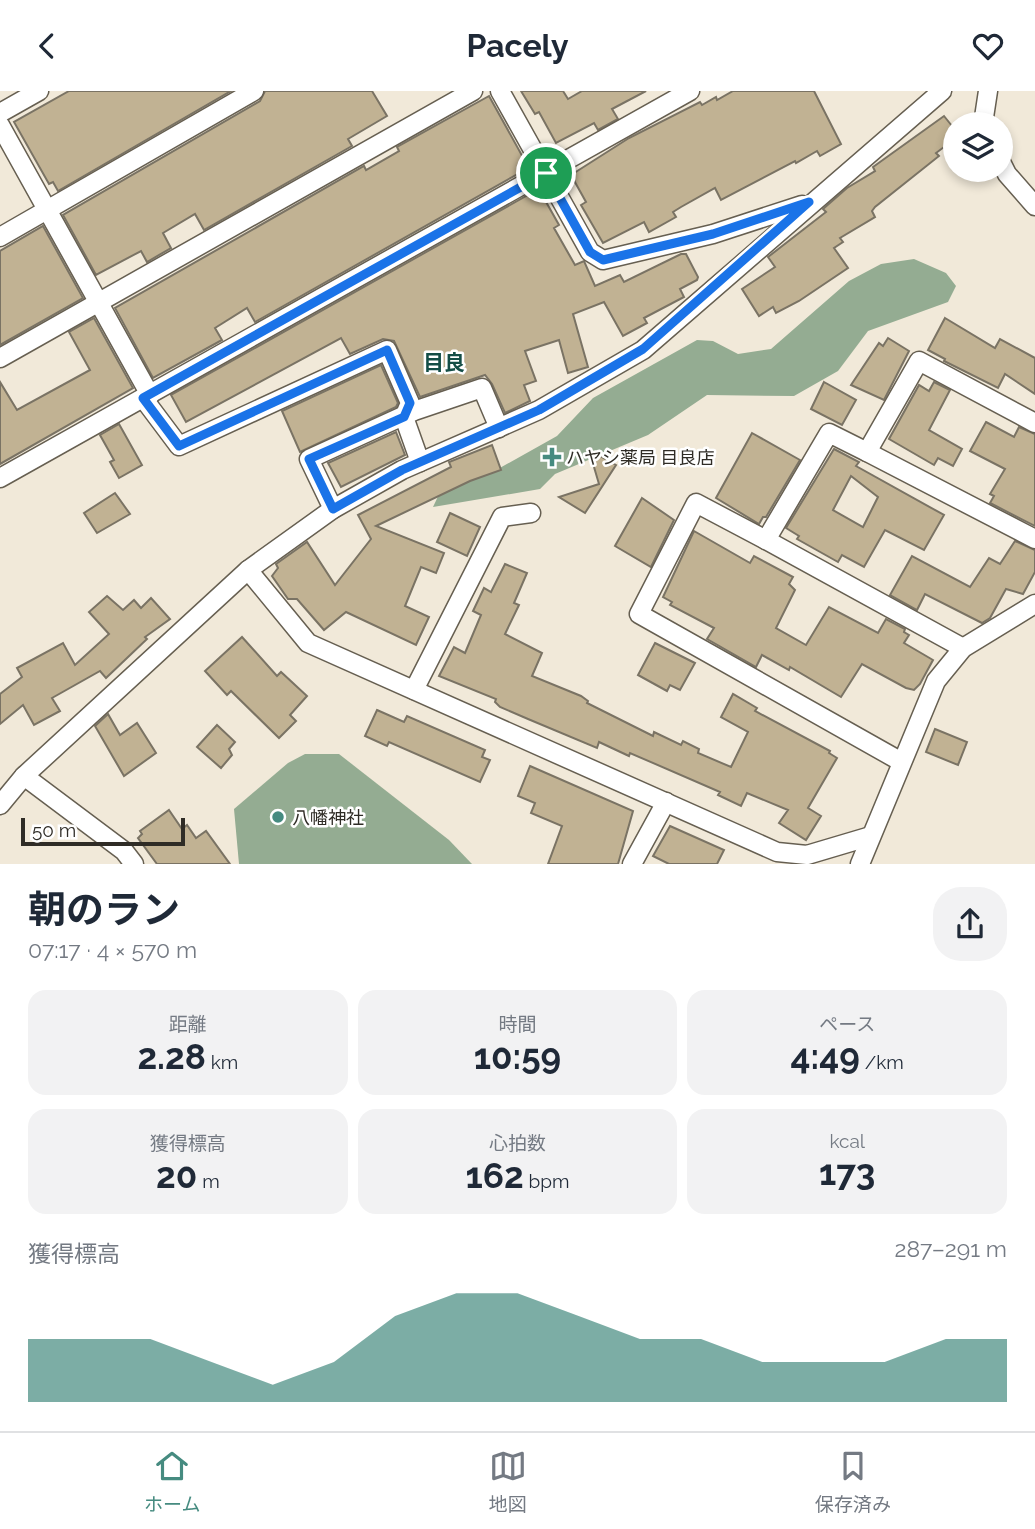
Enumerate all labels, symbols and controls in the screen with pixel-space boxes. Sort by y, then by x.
icon: back [28,27,66,65]
text: Pacely [466,27,569,64]
icon: heart [969,27,1007,65]
map controls [943,112,1013,182]
button: layers [943,112,1013,182]
pin [516,143,576,203]
icon: arrive [527,154,565,192]
district label: 目良 [423,350,465,375]
place label: ハヤシ薬局 目良店 [566,447,715,468]
marker: ハヤシ薬局 目良店 [544,449,560,465]
place label: 八幡神社 [292,807,364,828]
marker: 八幡神社 [270,809,286,825]
scale bar [21,815,186,847]
text: 50 m [32,819,76,841]
text: 朝のラン [28,887,180,932]
button: share [933,887,1007,961]
text: 07:17 · 4 × 570 m [28,936,197,963]
text: 距離 [169,1013,207,1035]
text: 時間 [498,1013,537,1035]
text: ペース [819,1013,875,1035]
text: 2.28 [137,1036,206,1077]
text: 10:59 [474,1036,561,1077]
text: 4:49 [791,1036,860,1077]
text: km [206,1051,238,1073]
text: /km [860,1051,904,1073]
text: kcal [829,1130,865,1152]
text: 獲得標高 [150,1132,226,1154]
text: 心拍数 [489,1132,546,1154]
text: 173 [819,1152,875,1193]
text: 20 [156,1155,197,1196]
text: 162 [465,1155,524,1196]
text: m [197,1170,220,1192]
text: bpm [524,1170,570,1192]
text: 287–291 m [894,1235,1007,1262]
text: 獲得標高 [28,1240,120,1267]
tab: ホーム [144,1447,201,1516]
tab: 地図 [489,1447,527,1516]
tab: 保存済み [815,1447,891,1516]

